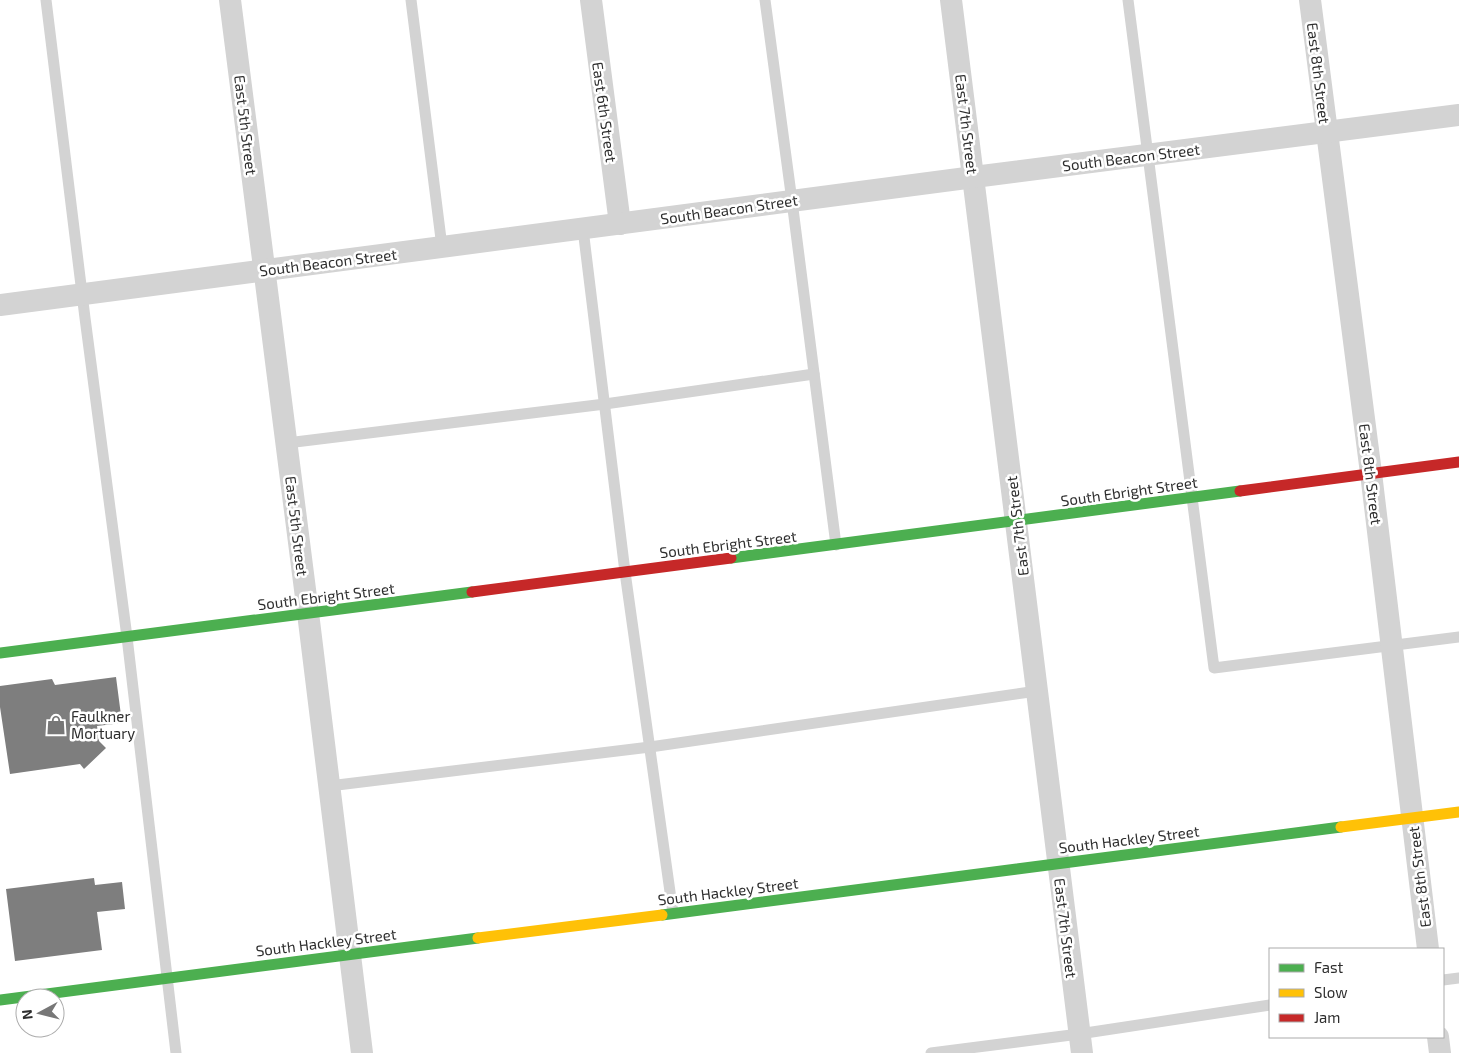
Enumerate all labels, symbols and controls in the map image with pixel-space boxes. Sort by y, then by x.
street label: East 8th Street [1304,21,1334,125]
street label: East 6th Street [589,61,621,164]
street label: East 7th Street [952,73,982,175]
street label: East 5th Street [231,74,261,176]
street label: South Beacon Street [1061,140,1201,174]
street label: South Beacon Street [659,190,799,228]
street label: South Beacon Street [258,245,398,279]
street label: East 8th Street [1356,422,1386,526]
street label: South Ebright Street [1060,472,1199,510]
street label: East 5th Street [282,475,312,577]
street label: East 7th Street [1002,475,1032,577]
street label: South Ebright Street [659,527,798,561]
street label: South Ebright Street [257,579,396,613]
place label: Faulkner Mortuary [71,707,135,742]
shop icon: Faulkner Mortuary [45,714,67,736]
street label: South Hackley Street [1058,821,1201,857]
street label: East 8th Street [1404,825,1434,929]
street label: South Hackley Street [657,873,800,909]
street label: East 7th Street [1051,877,1081,979]
street label: South Hackley Street [255,924,398,960]
legend [1269,948,1444,1038]
text: Fast [1314,958,1344,976]
text: Slow [1314,983,1348,1001]
north arrow [15,988,65,1038]
text: Jam [1314,1008,1340,1026]
text: N [18,1009,36,1021]

